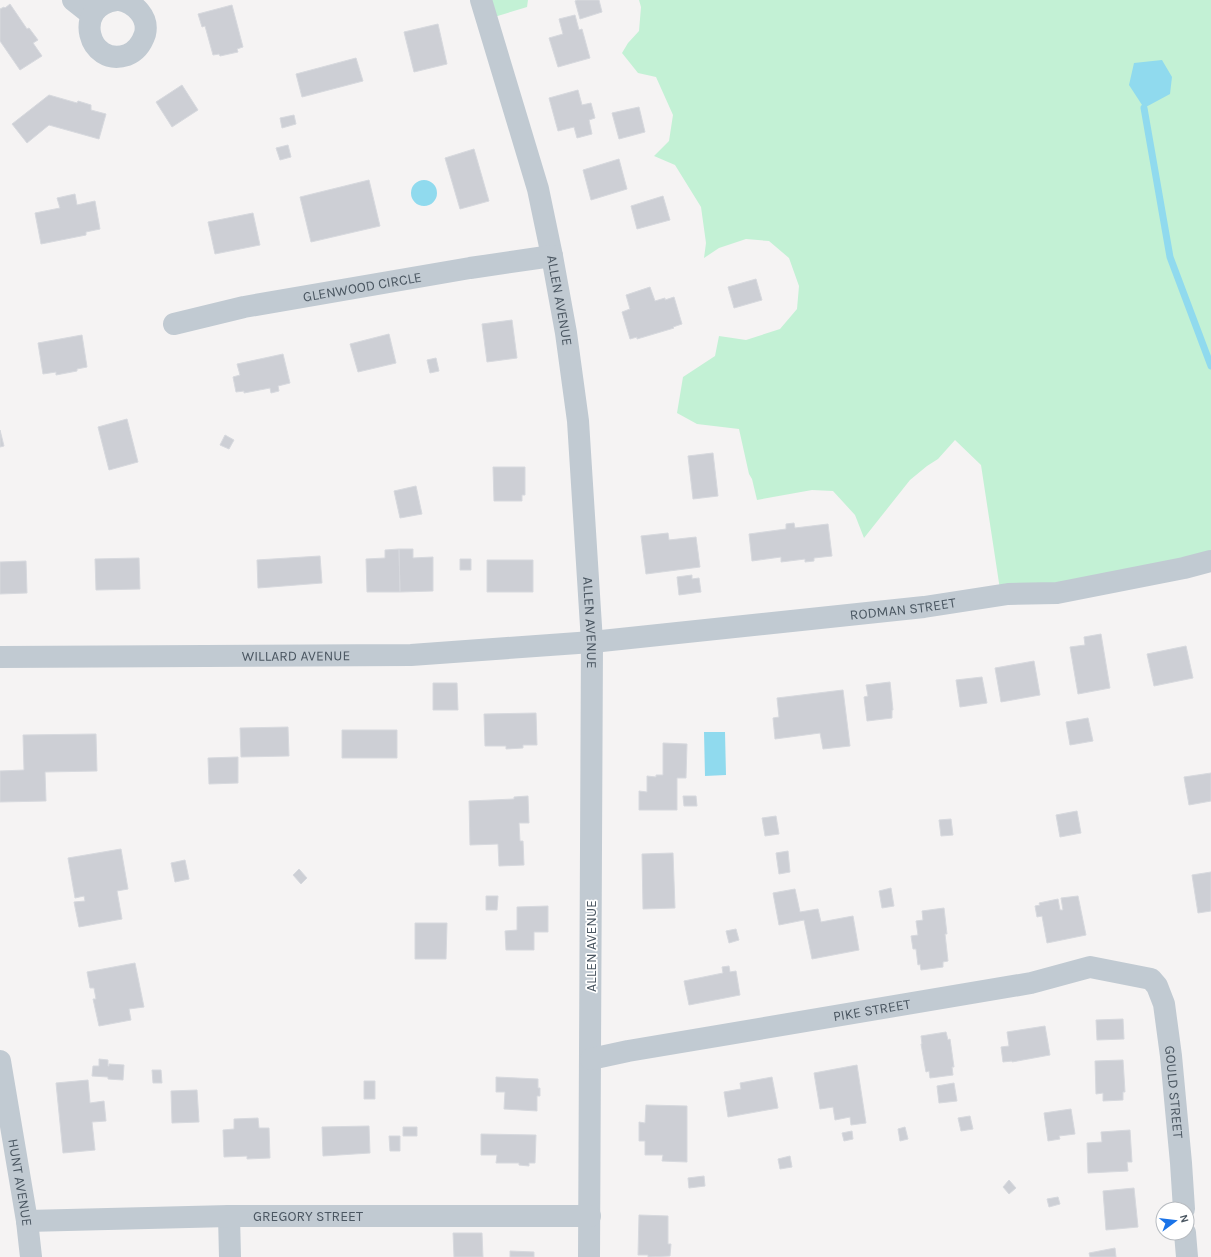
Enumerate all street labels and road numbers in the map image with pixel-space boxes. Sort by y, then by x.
street label: ALLEN AVENUE [543,254,576,347]
street label: GLENWOOD CIRCLE [302,268,423,306]
street label: ALLEN AVENUE [579,576,600,669]
street label: RODMAN STREET [849,594,957,624]
street label: WILLARD AVENUE [242,647,350,665]
street label: ALLEN AVENUE [583,900,600,992]
street label: PIKE STREET [832,995,912,1025]
street label: GOULD STREET [1161,1045,1187,1139]
street label: HUNT AVENUE [4,1137,35,1227]
street label: GREGORY STREET [253,1208,363,1225]

